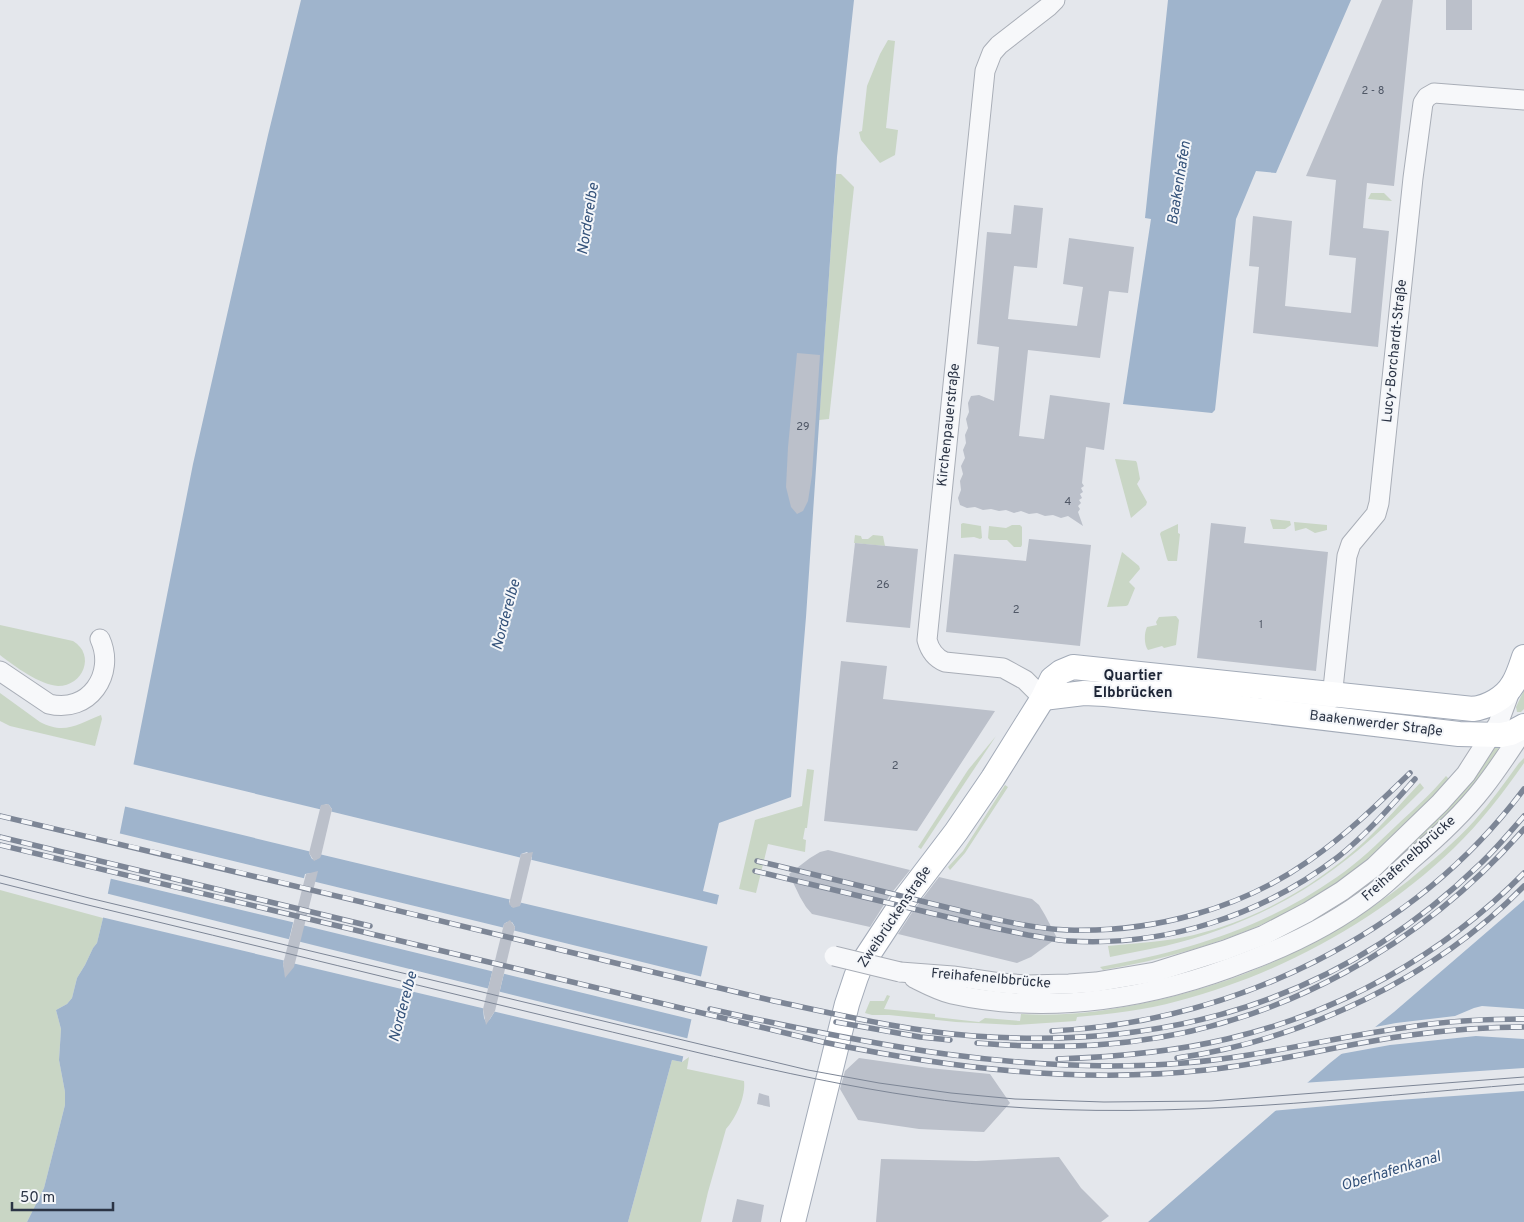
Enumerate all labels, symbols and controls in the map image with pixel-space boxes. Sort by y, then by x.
house number: 2 - 8 [1361,84,1385,98]
water label: Baakenhafen [1164,140,1196,226]
water label: Norderelbe [574,182,604,256]
street label: Lucy-Borchardt-Straße [1379,278,1411,424]
street label: Kirchenpauerstraße [934,362,964,488]
house number: 29 [796,420,810,434]
house number: 4 [1065,495,1072,509]
water label: Norderelbe [488,577,526,652]
house number: 26 [876,578,890,592]
house number: 2 [1013,603,1019,617]
house number: 1 [1259,618,1263,632]
district label: Quartier Elbbrücken [1093,667,1173,703]
street label: Baakenwerder Straße [1308,707,1444,741]
house number: 2 [892,759,898,773]
street label: Freihafenelbbrücke [1359,812,1459,906]
street label: Zweibrückenstraße [855,863,935,971]
street label: Freihafenelbbrücke [930,965,1052,993]
water label: Norderelbe [385,969,423,1044]
water label: Oberhafenkanal [1339,1148,1444,1196]
scale bar [12,1180,114,1212]
text: 50 m [20,1189,55,1208]

